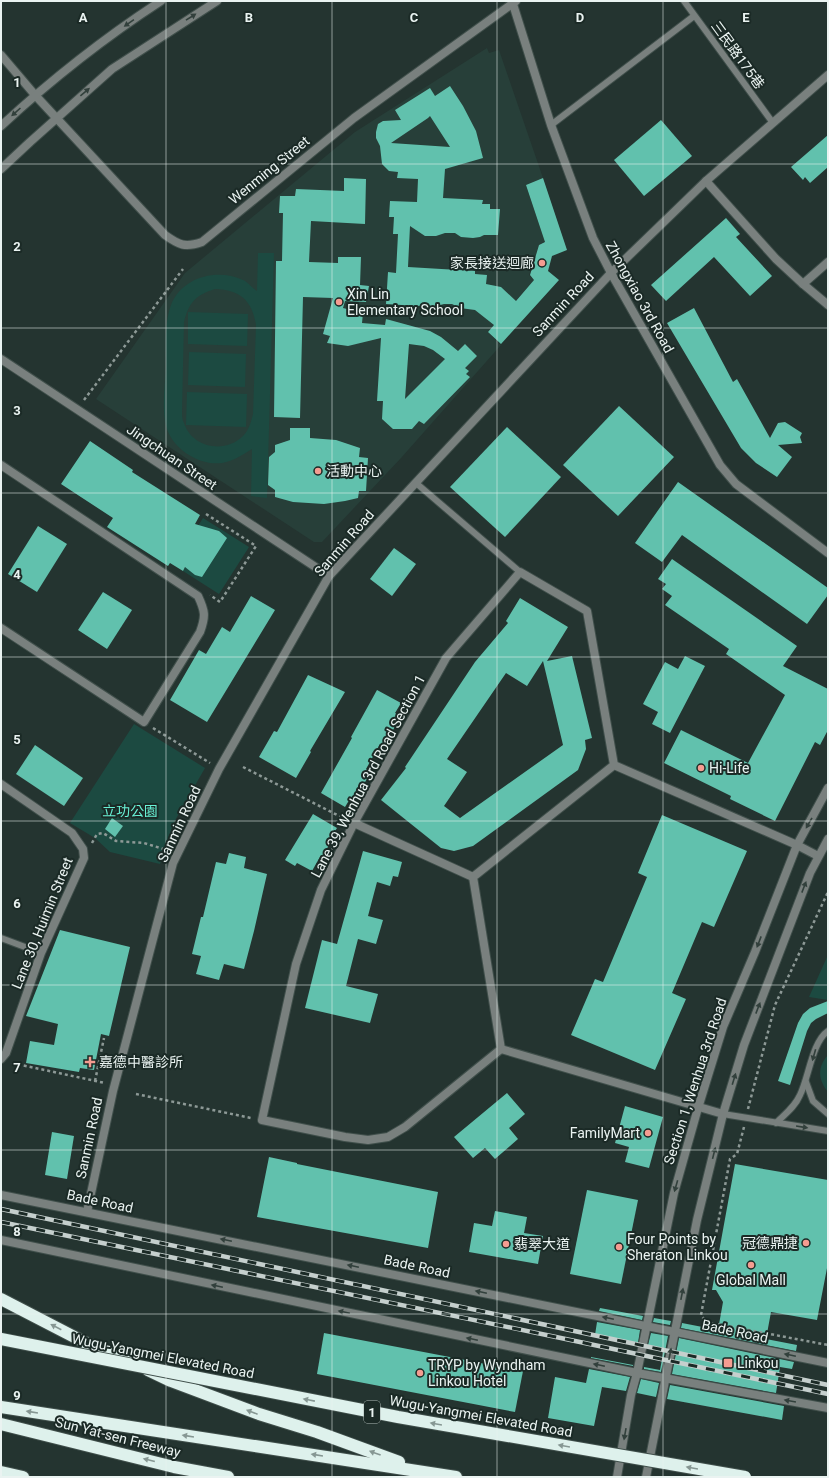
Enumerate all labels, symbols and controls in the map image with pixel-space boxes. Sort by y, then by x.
text: A [79,10,88,25]
text: B [245,10,253,25]
text: C [410,10,419,25]
text: D [576,10,584,25]
text: E [742,10,750,25]
one-way arrow [186,13,196,21]
street label: 三民路175巷 [708,18,768,92]
one-way arrow [123,19,134,27]
text: 1 [13,75,21,90]
one-way arrow [80,88,91,97]
one-way arrow [11,107,21,117]
street label: Wenming Street [225,132,313,207]
street label: Zhongxiao 3rd Road [603,238,677,356]
text: 2 [13,239,21,254]
place label: 家長接送迴廊 [450,255,534,271]
marker: 家長接送迴廊 [537,258,547,268]
street label: Sanmin Road [529,268,597,340]
place label: Xin Lin Elementary School [347,286,463,318]
marker: Xin Lin Elementary School [334,297,344,307]
text: 3 [13,403,21,418]
street label: Jingchuan Street [124,421,220,493]
place label: 活動中心 [326,463,382,479]
marker: 活動中心 [313,466,323,476]
street label: Sanmin Road [311,507,377,579]
text: 4 [13,567,21,582]
street label: Lane 39, Wenhua 3rd Road Section 1 [308,672,428,880]
text: 5 [13,732,21,747]
place label: Hi-Life [709,760,749,776]
marker: Hi-Life [696,763,706,773]
street label: Sanmin Road [154,783,204,865]
park label: 立功公園 [102,803,158,819]
one-way arrow [806,817,813,829]
street label: Lane 30, Huimin Street [8,854,76,991]
one-way arrow [802,880,808,892]
text: 6 [13,896,21,911]
one-way arrow [755,936,761,948]
street label: Section 1, Wenhua 3rd Road [660,996,730,1166]
one-way arrow [756,1002,762,1014]
one-way arrow [811,1049,817,1061]
place label: 嘉德中醫診所 [99,1054,183,1070]
marker: 嘉德中醫診所 [84,1056,96,1068]
text: 7 [13,1060,21,1075]
one-way arrow [731,1073,737,1085]
street label: Sanmin Road [73,1096,105,1180]
one-way arrow [796,1124,808,1130]
place label: FamilyMart [570,1125,640,1141]
marker: FamilyMart [643,1128,653,1138]
one-way arrow [711,1147,717,1159]
one-way arrow [673,1180,679,1192]
street label: Bade Road [65,1186,135,1216]
text: 8 [13,1224,21,1239]
place label: Four Points by Sheraton Linkou [627,1231,728,1263]
place label: 冠德鼎捷 [742,1235,798,1251]
place label: 翡翠大道 [514,1236,570,1252]
one-way arrow [220,1237,232,1243]
marker: 冠德鼎捷 [801,1238,811,1248]
marker: 翡翠大道 [501,1239,511,1249]
marker: Four Points by Sheraton Linkou [614,1242,624,1252]
street label: Bade Road [382,1251,452,1281]
marker: Global Mall [746,1260,756,1270]
one-way arrow [347,1263,359,1269]
place label: Global Mall [716,1272,786,1288]
one-way arrow [211,1282,223,1288]
one-way arrow [680,1287,686,1300]
one-way arrow [474,1289,487,1295]
one-way arrow [338,1309,351,1315]
one-way arrow [602,1315,614,1321]
street label: Bade Road [700,1316,770,1346]
one-way arrow [50,1324,61,1330]
street label: Wugu-Yangmei Elevated Road [70,1330,256,1382]
one-way arrow [466,1335,478,1341]
one-way arrow [668,1348,674,1360]
one-way arrow [784,1352,796,1358]
place label: Linkou [737,1355,778,1371]
place label: TRYP by Wyndham Linkou Hotel [428,1357,546,1389]
marker: Linkou [722,1357,734,1369]
one-way arrow [593,1362,605,1368]
marker: TRYP by Wyndham Linkou Hotel [415,1368,425,1378]
text: 9 [13,1388,21,1403]
street label: Wugu-Yangmei Elevated Road [388,1392,574,1440]
one-way arrow [302,1396,315,1402]
one-way arrow [784,1398,796,1404]
road number: 1 [364,1401,380,1423]
one-way arrow [245,1408,257,1414]
one-way arrow [26,1409,38,1415]
street label: Sun Yat-sen Freeway [54,1414,183,1460]
one-way arrow [430,1421,442,1427]
one-way arrow [621,1428,627,1440]
one-way arrow [182,1433,195,1439]
one-way arrow [558,1443,570,1449]
one-way arrow [369,1450,381,1456]
one-way arrow [311,1452,323,1458]
one-way arrow [143,1457,155,1463]
one-way arrow [686,1465,699,1471]

